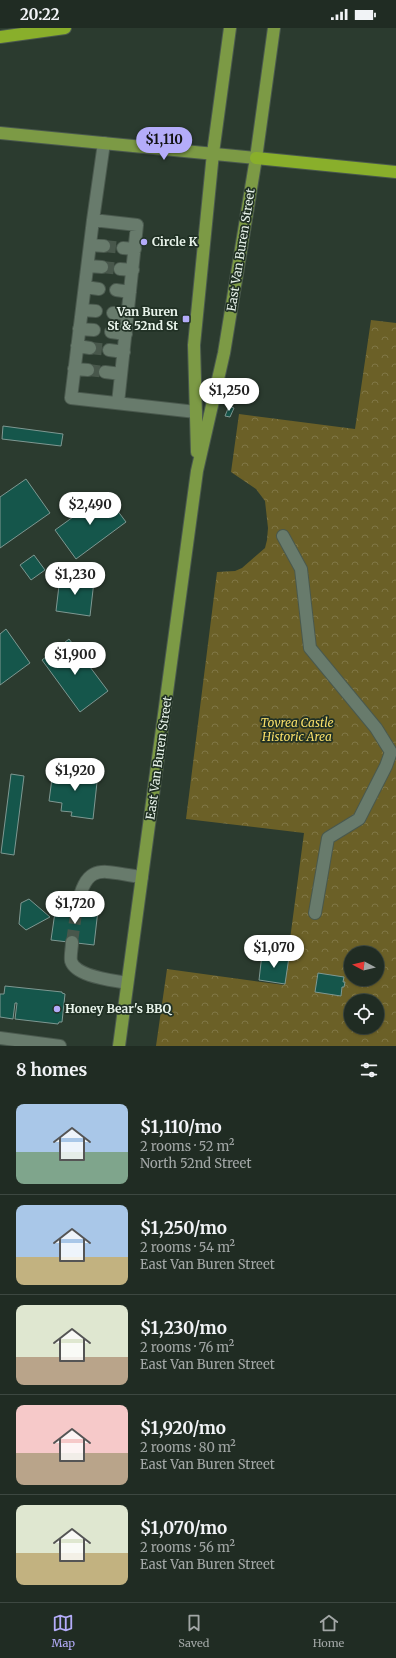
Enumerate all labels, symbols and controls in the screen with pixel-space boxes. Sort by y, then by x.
text: 20:22 [20,5,60,24]
pin: $1,110 [131,127,197,161]
text: $1,110 [145,131,183,148]
street label: East Van Buren Street [223,187,258,313]
place label: Circle K [152,234,198,249]
marker: Circle K [139,237,149,247]
place label: Van Buren St & 52nd St [107,304,178,333]
marker: Van Buren St & 52nd St [181,314,191,324]
pin: $1,250 [196,378,262,412]
text: $1,250 [208,382,250,399]
pin: $2,490 [57,492,123,526]
text: $2,490 [68,496,112,513]
pin: $1,230 [42,562,108,596]
text: $1,230 [54,566,96,583]
pin: $1,900 [42,642,108,676]
text: $1,900 [54,646,96,663]
street label: East Van Buren Street [142,695,175,821]
park label: Tovrea Castle Historic Area [260,715,334,744]
pin: $1,920 [42,758,108,792]
text: $1,920 [55,762,95,779]
pin: $1,720 [42,891,108,925]
text: $1,720 [55,895,95,912]
pin: $1,070 [241,935,307,969]
text: $1,070 [253,939,295,956]
north arrow [344,946,384,986]
map controls [344,946,384,1034]
button: locate [344,994,384,1034]
place label: Honey Bear's BBQ [65,1001,173,1016]
marker: Honey Bear's BBQ [52,1004,62,1014]
text: 8 homes [16,1059,87,1081]
icon: filters [358,1059,380,1081]
text: $1,110/mo [140,1116,222,1138]
icon: home [48,1120,96,1168]
text: 2 rooms · 52 m² [140,1138,234,1155]
text: North 52nd Street [140,1155,251,1172]
text: $1,250/mo [140,1217,227,1239]
icon: home [48,1221,96,1269]
text: 2 rooms · 54 m² [140,1239,235,1256]
text: East Van Buren Street [140,1256,275,1273]
text: $1,230/mo [140,1317,227,1339]
icon: home [48,1321,96,1369]
text: 2 rooms · 76 m² [140,1339,234,1356]
text: East Van Buren Street [140,1356,275,1373]
text: $1,920/mo [140,1417,226,1439]
icon: home [48,1421,96,1469]
text: 2 rooms · 80 m² [140,1439,236,1456]
text: East Van Buren Street [140,1456,275,1473]
text: $1,070/mo [140,1517,227,1539]
icon: home [48,1521,96,1569]
text: 2 rooms · 56 m² [140,1539,235,1556]
text: East Van Buren Street [140,1556,275,1573]
tab: Map [52,1612,75,1650]
tab: Saved [178,1612,209,1650]
tab: Home [313,1612,344,1650]

